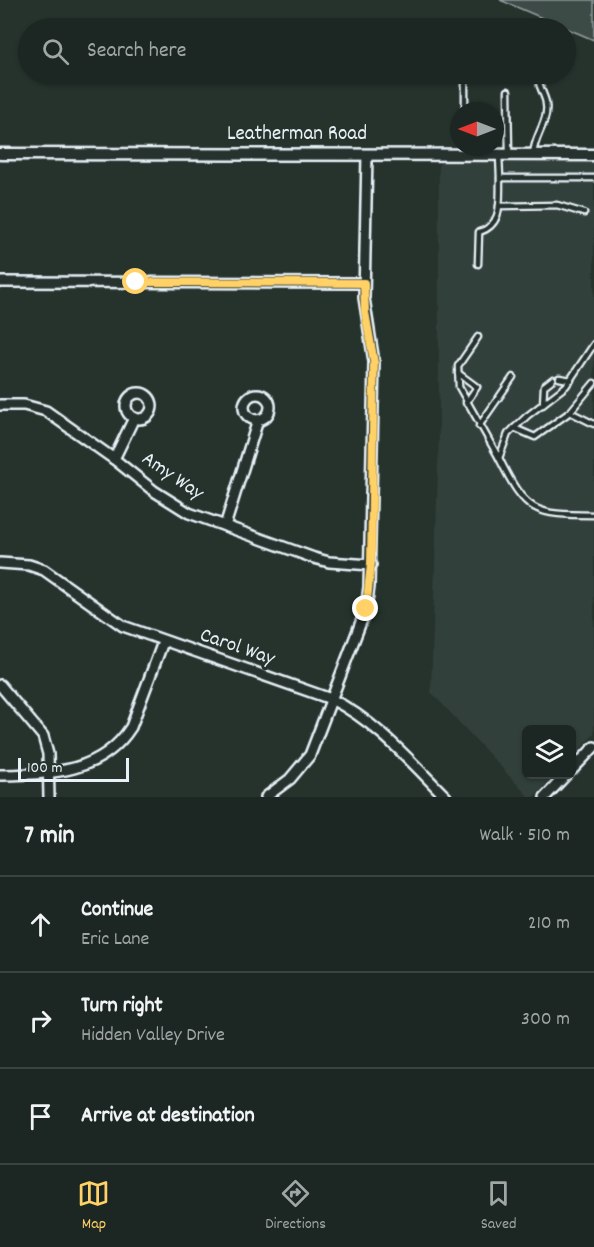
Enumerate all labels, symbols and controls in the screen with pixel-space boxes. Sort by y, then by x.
search box [18,18,576,84]
icon: search [39,35,72,68]
text: Search here [87,36,186,67]
north arrow [450,102,504,156]
street label: Leatherman Road [227,120,367,150]
route start [122,268,148,294]
street label: Amy Way [135,445,210,509]
route end [352,595,378,621]
street label: Carol Way [195,621,279,675]
map controls [522,725,576,779]
button: layers [522,725,576,779]
scale bar [18,755,129,782]
text: 100 m [27,757,63,780]
text: 7 min [24,818,75,855]
text: Walk · 510 m [480,822,570,850]
text: Continue [81,895,153,926]
icon: ahead [24,908,57,941]
text: 210 m [528,910,570,938]
text: Eric Lane [81,926,149,954]
text: Turn right [81,991,163,1022]
icon: right [24,1004,57,1037]
text: 300 m [521,1006,570,1034]
text: Hidden Valley Drive [81,1022,225,1050]
icon: arrive [24,1100,57,1133]
text: Arrive at destination [81,1101,255,1132]
tab: Map [77,1177,110,1236]
tab: Directions [265,1177,326,1236]
tab: Saved [481,1177,517,1236]

